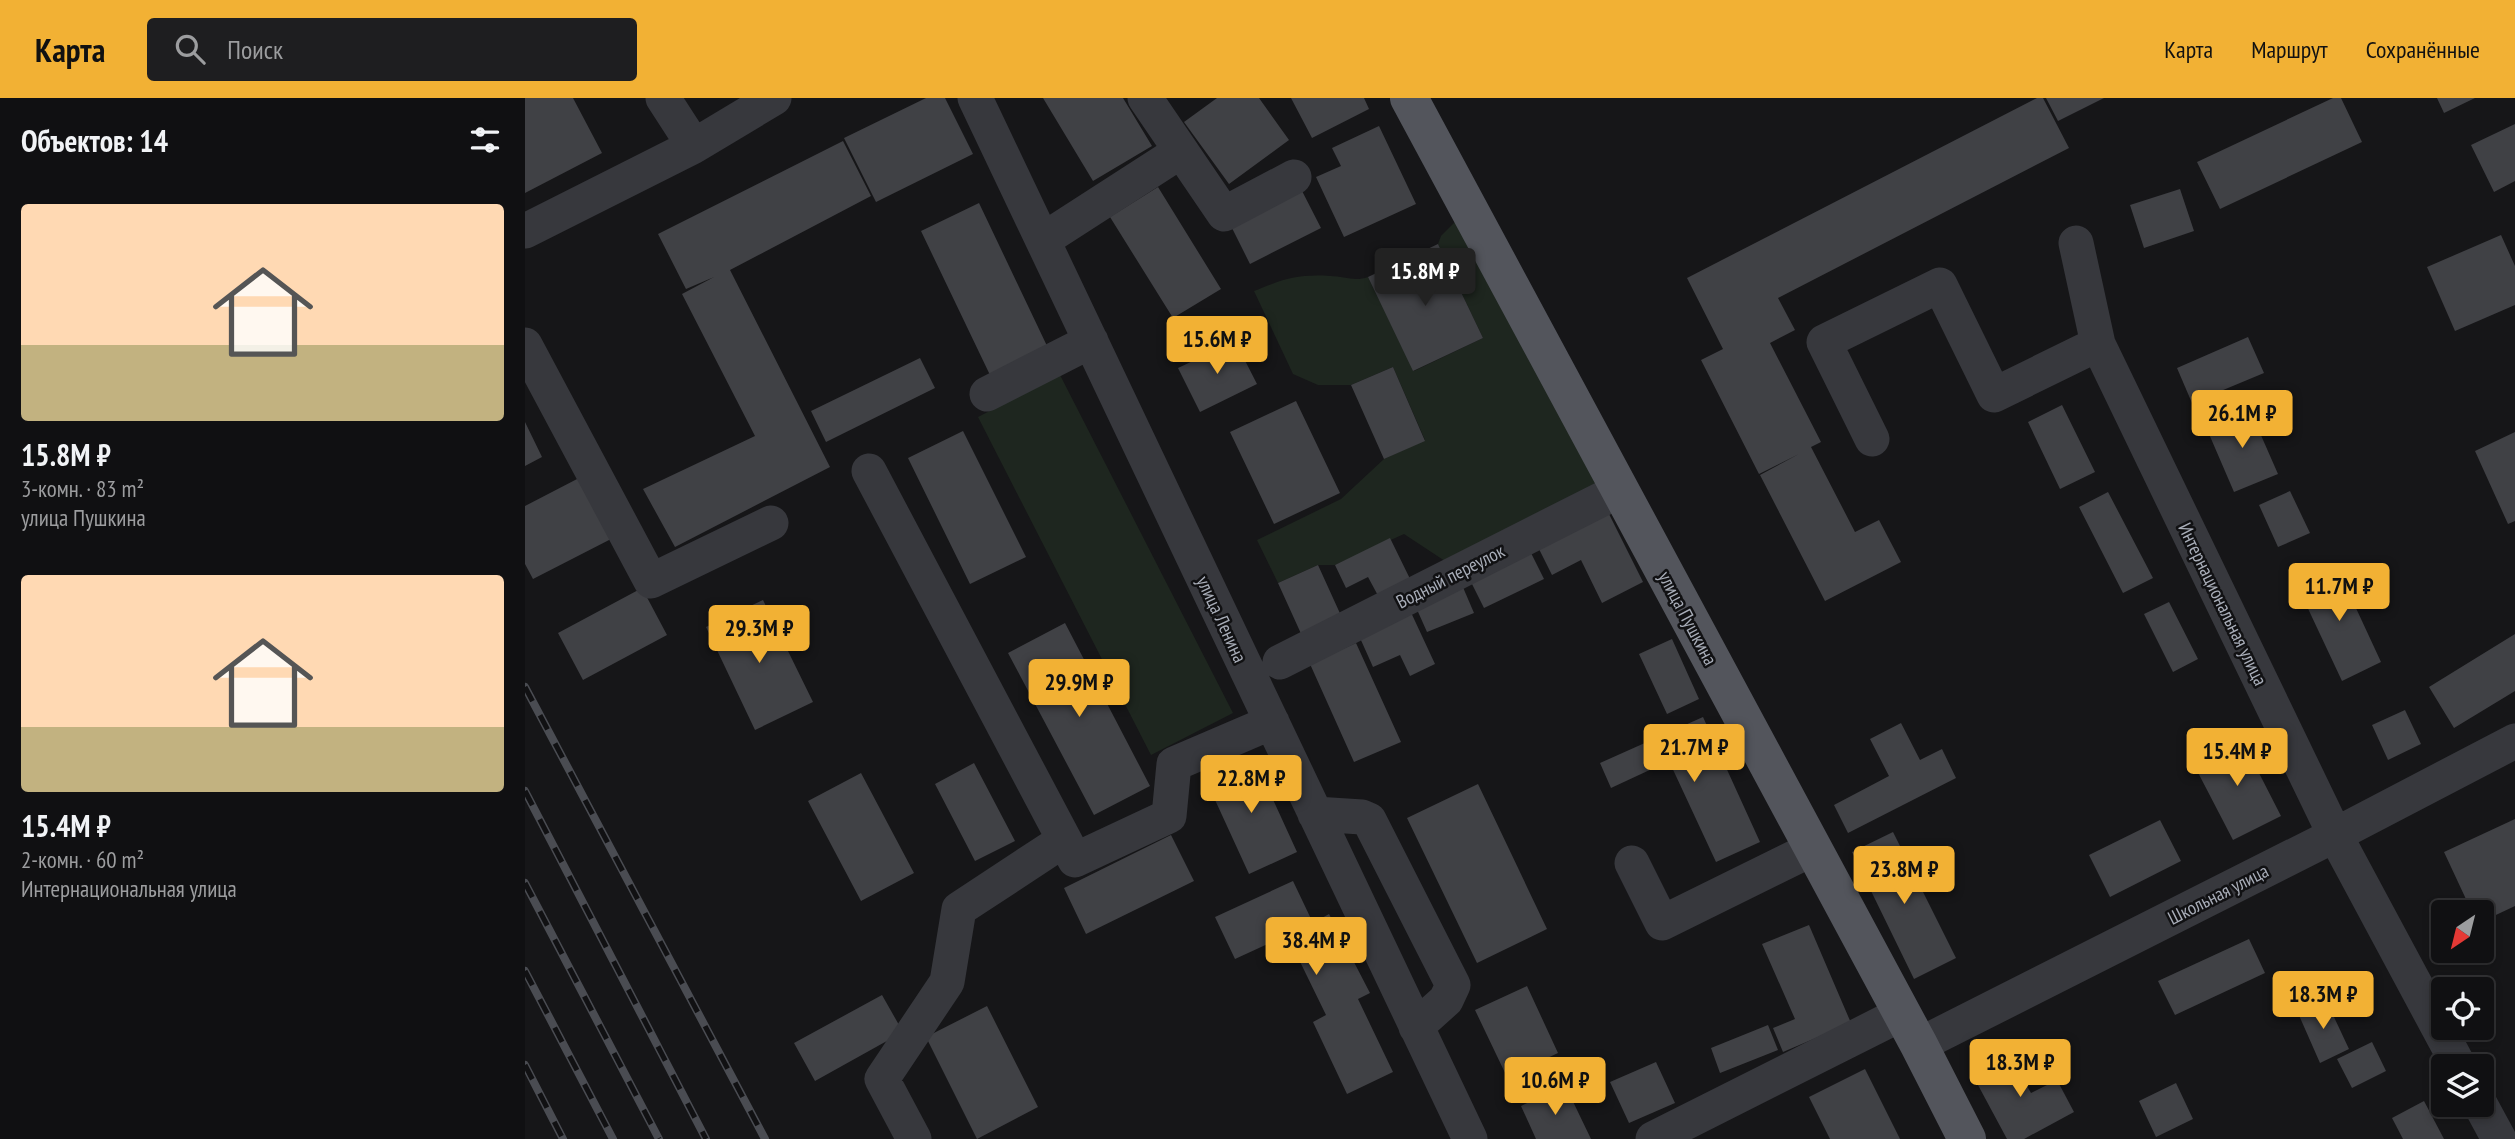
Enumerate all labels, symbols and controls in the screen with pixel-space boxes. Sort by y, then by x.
search box [147,18,637,81]
text: Карта [35,28,105,71]
icon: search [171,30,209,68]
text: Поиск [227,33,283,66]
text: Карта [2164,34,2213,65]
text: Маршрут [2251,34,2328,65]
text: Сохранённые [2366,34,2480,65]
text: Объектов: 14 [21,121,168,160]
icon: filters [466,121,504,159]
pin: 15.8M ₽ [1360,248,1490,308]
icon: home [200,249,326,375]
text: 15.8M ₽ [1391,256,1459,285]
pin: 15.6M ₽ [1152,316,1282,376]
text: 15.6M ₽ [1183,324,1251,353]
pin: 26.1M ₽ [2177,390,2307,450]
text: 26.1M ₽ [2208,398,2276,427]
text: 15.8M ₽ [21,435,111,474]
text: 3-комн. · 83 m² [21,474,144,503]
text: улица Пушкина [21,503,146,532]
street label: Интернациональная улица [2173,519,2273,689]
street label: Водный переулок [1392,538,1509,614]
pin: 11.7M ₽ [2274,564,2404,623]
street label: улица Пушкина [1653,567,1723,669]
text: 11.7M ₽ [2305,571,2373,600]
street label: улица Ленина [1192,572,1252,666]
pin: 29.3M ₽ [694,606,824,665]
text: 29.3M ₽ [725,613,793,642]
icon: home [200,620,326,746]
pin: 29.9M ₽ [1014,660,1144,719]
text: 29.9M ₽ [1045,667,1113,696]
pin: 21.7M ₽ [1629,724,1759,784]
pin: 15.4M ₽ [2172,728,2302,788]
text: 21.7M ₽ [1660,732,1728,761]
text: 15.4M ₽ [2203,736,2271,765]
pin: 22.8M ₽ [1186,756,1316,815]
text: 22.8M ₽ [1217,763,1285,792]
text: 15.4M ₽ [21,806,111,845]
text: 2-комн. · 60 m² [21,845,144,874]
pin: 23.8M ₽ [1839,846,1969,906]
text: 23.8M ₽ [1870,854,1938,883]
street label: Школьная улица [2164,858,2272,930]
text: Интернациональная улица [21,874,237,903]
north arrow [2431,900,2494,962]
map controls [2431,900,2494,1117]
pin: 38.4M ₽ [1251,918,1381,977]
text: 38.4M ₽ [1282,925,1350,954]
pin: 18.3M ₽ [2258,972,2388,1031]
button: locate [2431,977,2494,1040]
text: 18.3M ₽ [2289,979,2357,1008]
pin: 18.3M ₽ [1955,1040,2085,1099]
text: 18.3M ₽ [1986,1047,2054,1076]
button: layers [2431,1054,2494,1117]
pin: 10.6M ₽ [1490,1058,1620,1117]
text: 10.6M ₽ [1521,1065,1589,1094]

